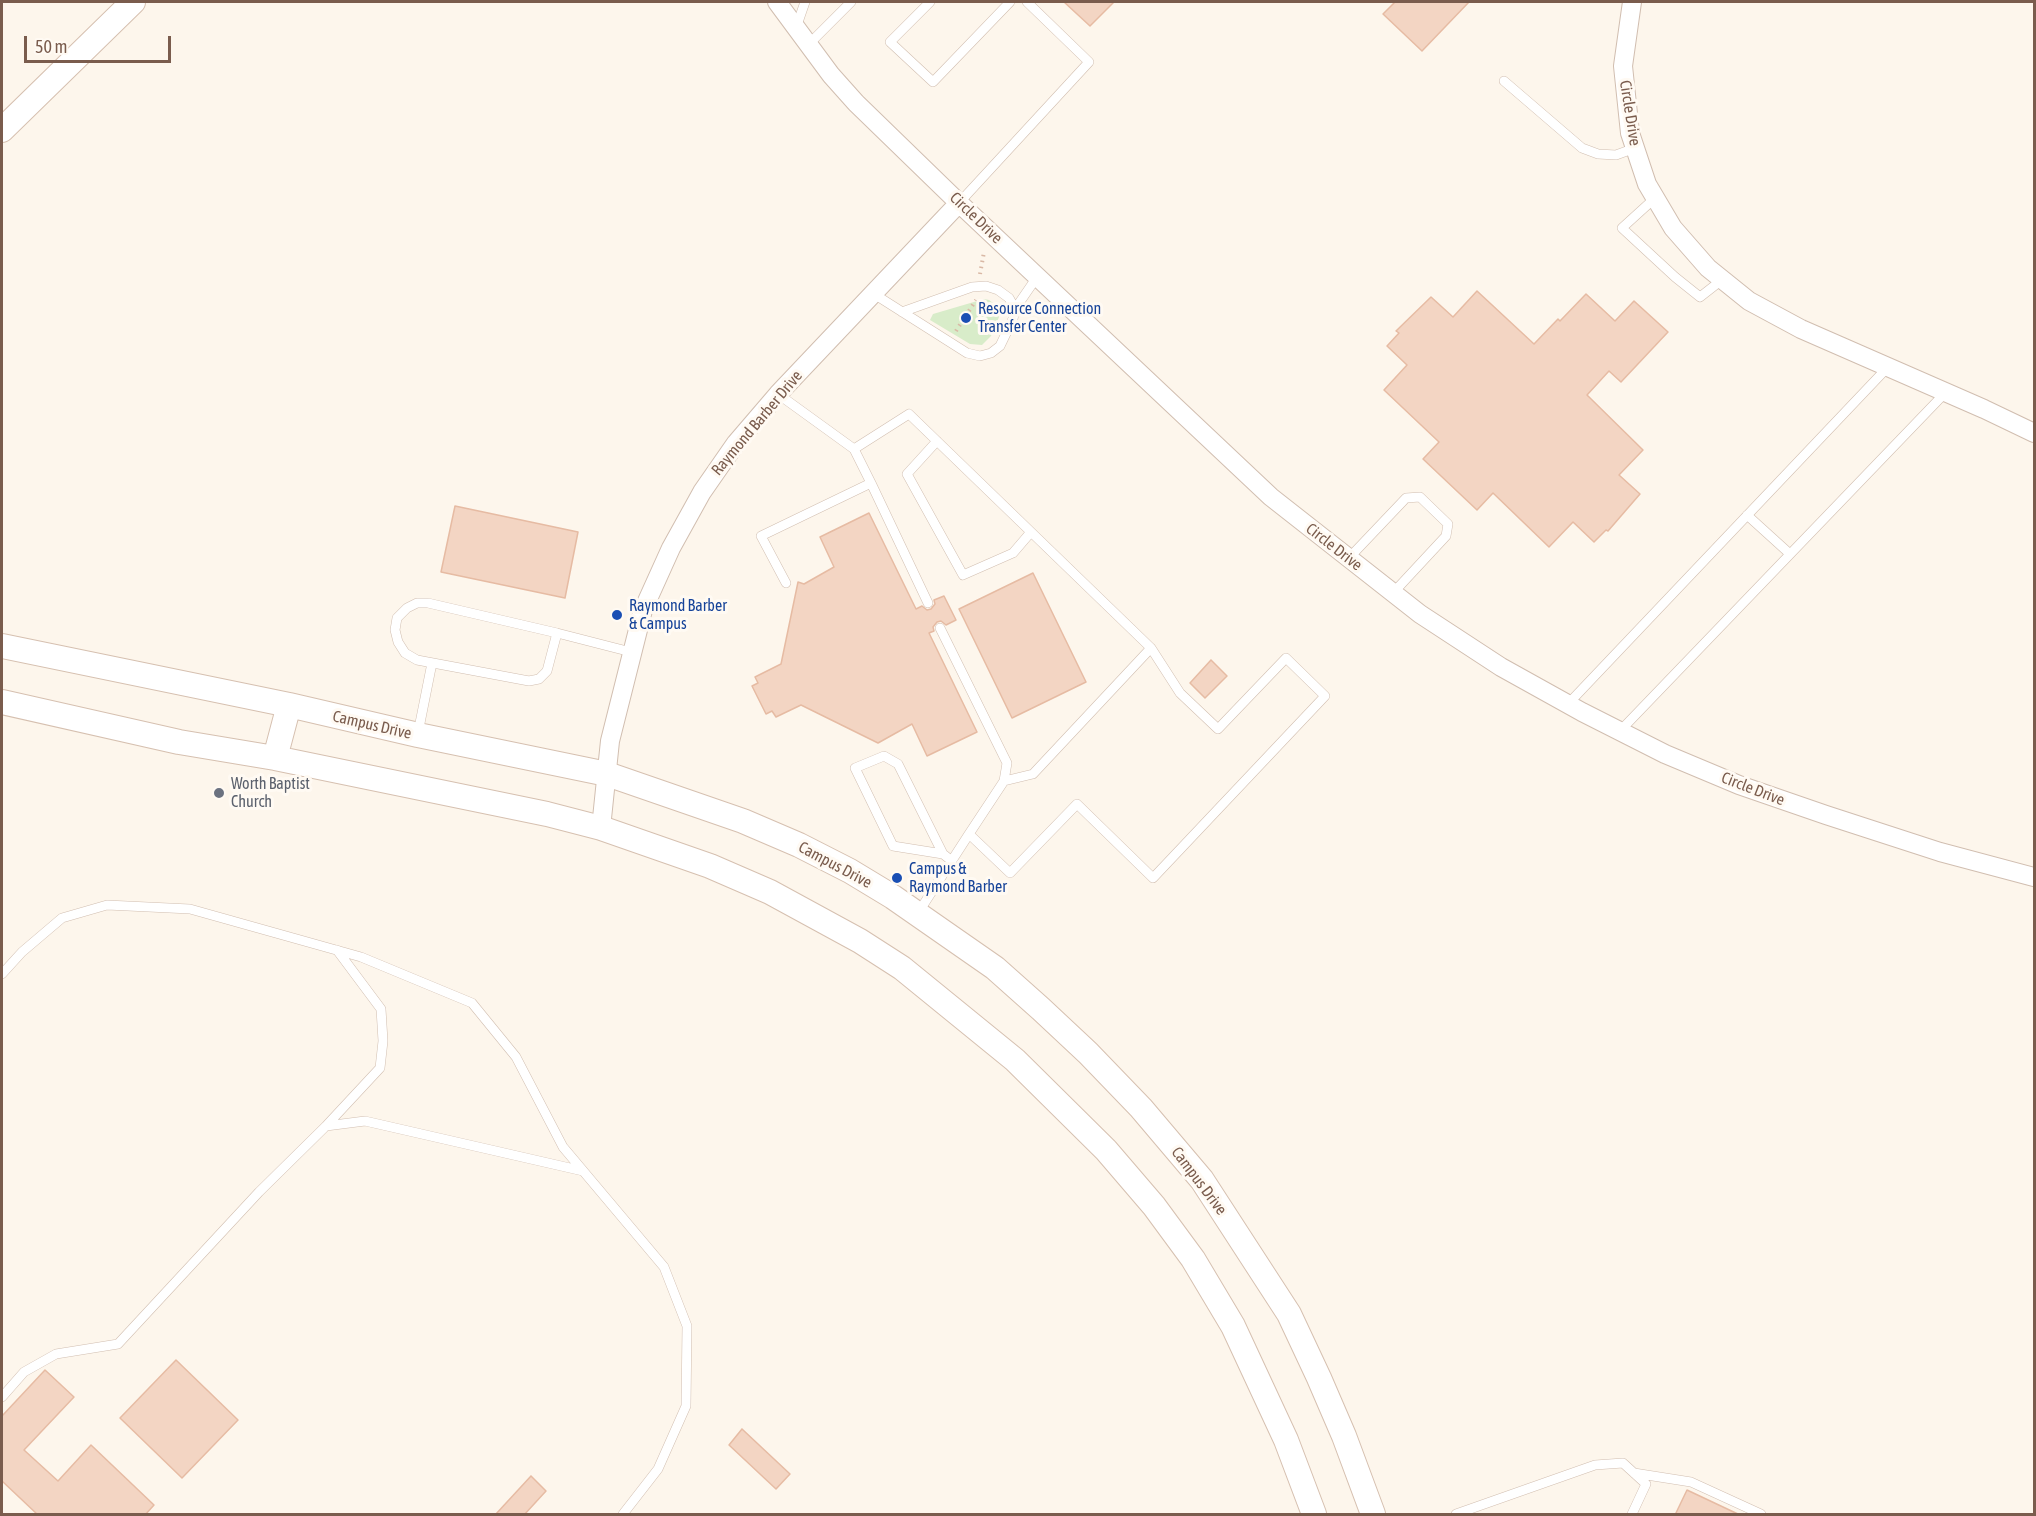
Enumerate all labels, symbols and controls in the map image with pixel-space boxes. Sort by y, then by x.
scale bar [27,24,174,62]
text: 50 m [35,36,67,57]
street label: Circle Drive [1615,79,1645,147]
street label: Circle Drive [946,188,1006,248]
place label: Resource Connection Transfer Center [978,299,1101,337]
marker: Resource Connection Transfer Center [959,311,973,325]
street label: Raymond Barber Drive [707,367,807,479]
street label: Circle Drive [1302,519,1366,575]
place label: Raymond Barber & Campus [629,596,727,634]
marker: Raymond Barber & Campus [610,608,624,622]
street label: Campus Drive [331,707,413,743]
street label: Circle Drive [1719,768,1787,810]
place label: Worth Baptist Church [231,774,310,812]
marker: Worth Baptist Church [212,786,226,800]
street label: Campus Drive [795,838,875,892]
place label: Campus & Raymond Barber [909,859,1007,897]
marker: Campus & Raymond Barber [890,871,904,885]
street label: Campus Drive [1167,1143,1231,1219]

